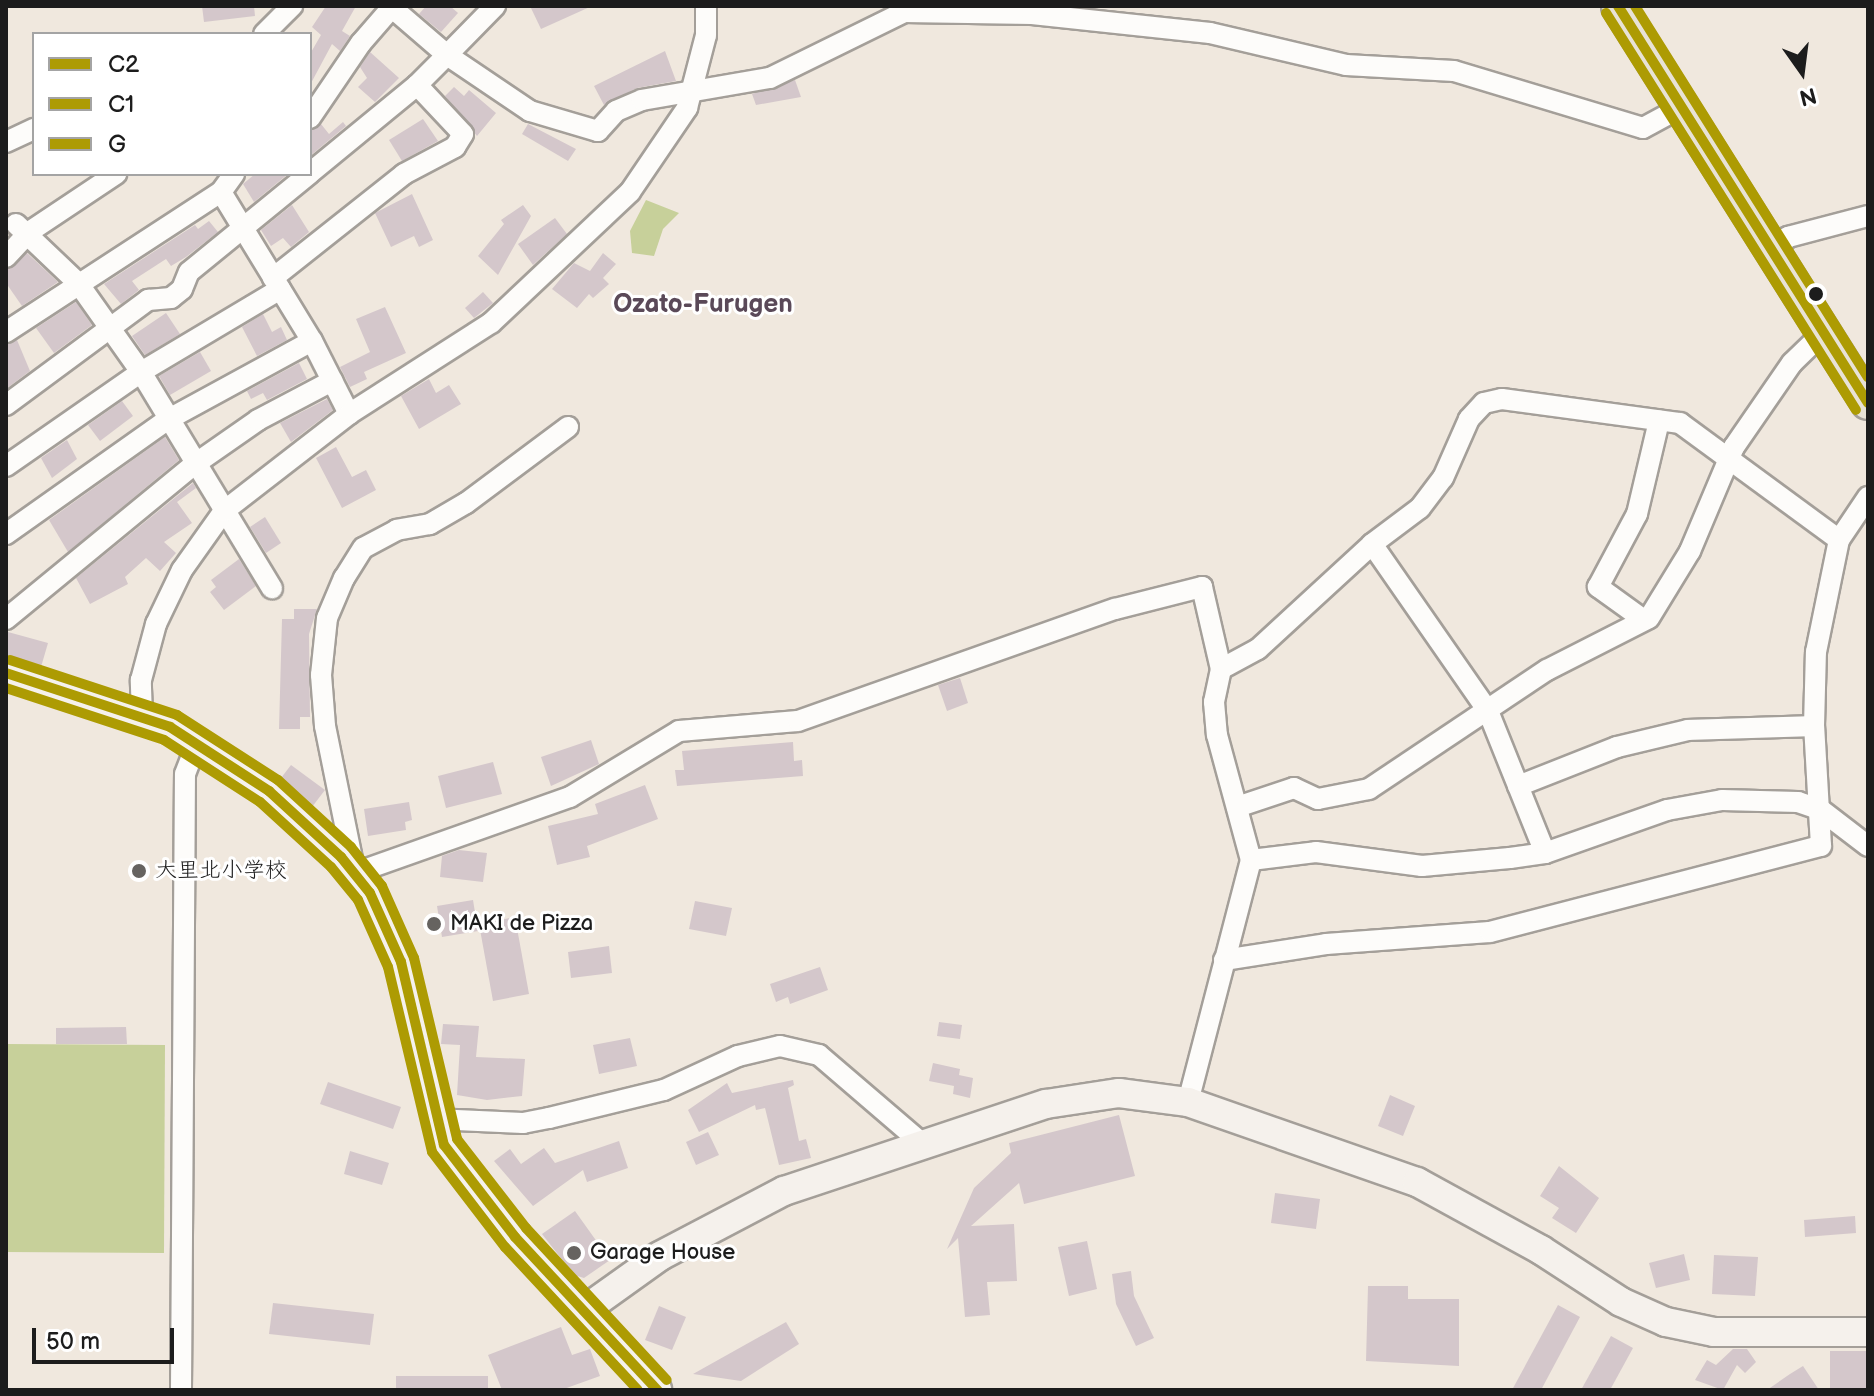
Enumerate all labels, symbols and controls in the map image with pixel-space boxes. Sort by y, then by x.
legend [32,32,312,176]
north arrow [1762,32,1842,112]
text: C2 [108,50,139,79]
text: N [1797,81,1819,111]
text: C1 [108,90,134,119]
text: G [108,130,126,159]
unlabelled marker [1808,286,1824,302]
district label: Ozato-Furugen [613,289,793,321]
place label: 大里北小学校 [155,858,287,884]
marker: 大里北小学校 [130,862,148,880]
place label: MAKI de Pizza [450,911,593,937]
marker: MAKI de Pizza [425,915,443,933]
place label: Garage House [590,1240,735,1266]
marker: Garage House [565,1244,583,1262]
scale bar [36,1312,178,1362]
text: 50 m [46,1327,100,1356]

